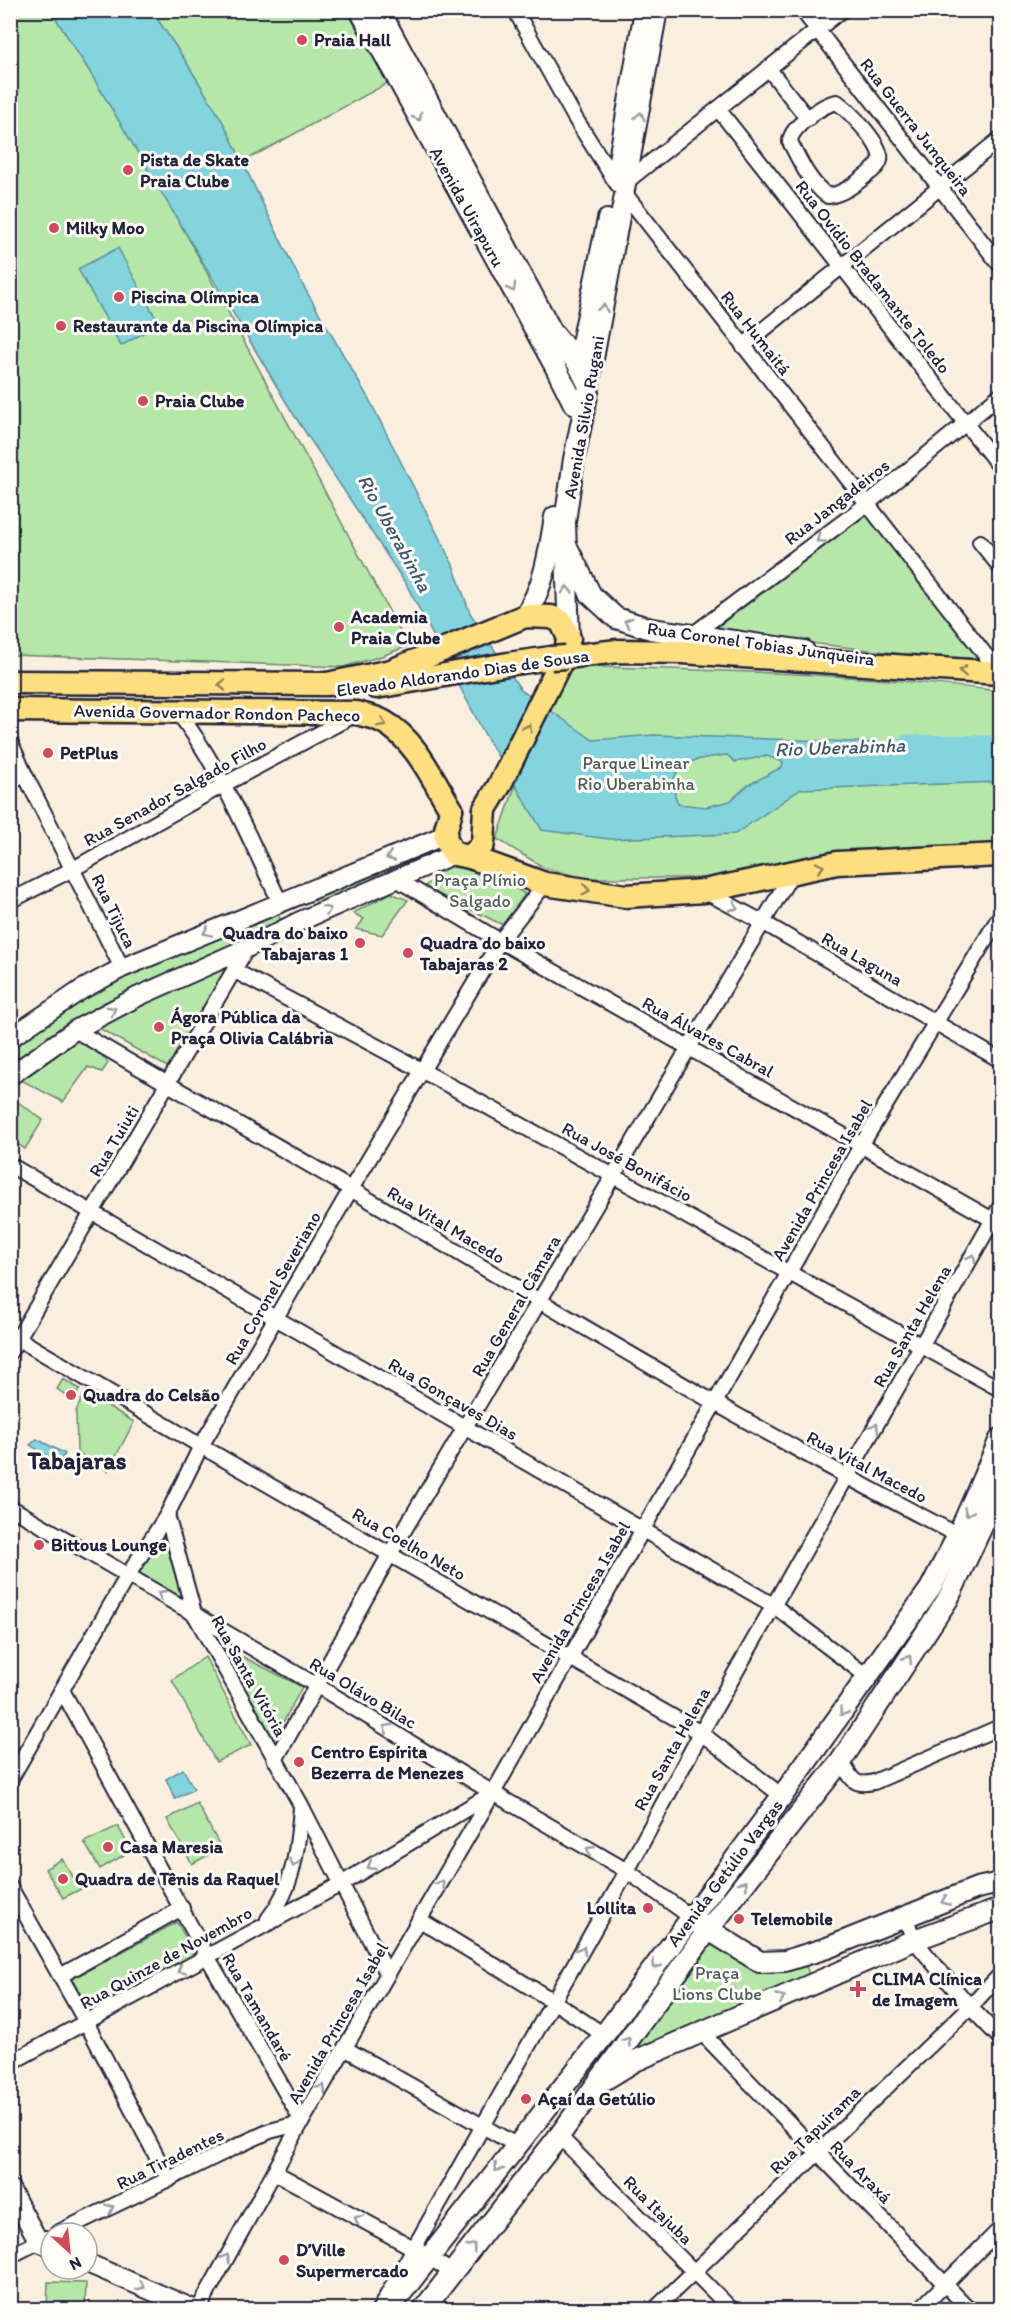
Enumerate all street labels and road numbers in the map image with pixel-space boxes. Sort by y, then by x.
street label: Rua Guerra Junqueira [855,54,977,201]
street label: Avenida Uirapuru [425,143,509,271]
street label: Rua Ovídio Bradamante Toledo [791,176,955,378]
street label: Rua Humaitá [716,286,796,380]
street label: Avenida Silvio Rugani [559,334,609,500]
street label: Rua Jangadeiros [780,454,894,550]
street label: Rua Coronel Tobias Junqueira [646,617,877,671]
street label: Elevado Aldorando Dias de Sousa [335,644,591,702]
street label: Avenida Governador Rondon Pacheco [74,700,360,726]
street label: Rua Senador Salgado Filho [80,733,270,851]
street label: Rua Tijuca [87,870,141,952]
street label: Rua Laguna [818,927,907,991]
street label: Rua Álvares Cabral [638,992,778,1082]
street label: Avenida Princesa Isabel [767,1095,877,1265]
street label: Rua Tuiuti [84,1101,144,1181]
street label: Rua José Bonifácio [558,1117,696,1207]
street label: Rua Vital Macedo [383,1181,509,1269]
street label: Rua Coronel Severiano [220,1207,326,1369]
street label: Rua General Câmara [466,1231,566,1381]
street label: Rua Santa Helena [868,1260,956,1391]
street label: Rua Gonçaves Dias [384,1353,522,1445]
street label: Rua Vital Macedo [803,1426,931,1508]
street label: Rua Coelho Neto [348,1503,470,1585]
street label: Avenida Princesa Isabel [525,1517,635,1687]
street label: Rua Santa Vitória [206,1611,292,1741]
street label: Rua Olávo Bilac [305,1652,421,1734]
street label: Rua Santa Helena [629,1683,715,1815]
street label: Avenida Getúlio Vargas [662,1795,788,1951]
street label: Rua Quinze de Novembro [76,1902,256,2014]
street label: Avenida Princesa Isabel [283,1938,393,2108]
street label: Rua Tamandaré [217,1949,297,2065]
street label: Rua Tapuirama [765,2081,865,2179]
street label: Rua Tiradentes [113,2124,227,2194]
street label: Rua Araxá [825,2136,897,2209]
street label: Rua Itajuba [619,2171,697,2249]

